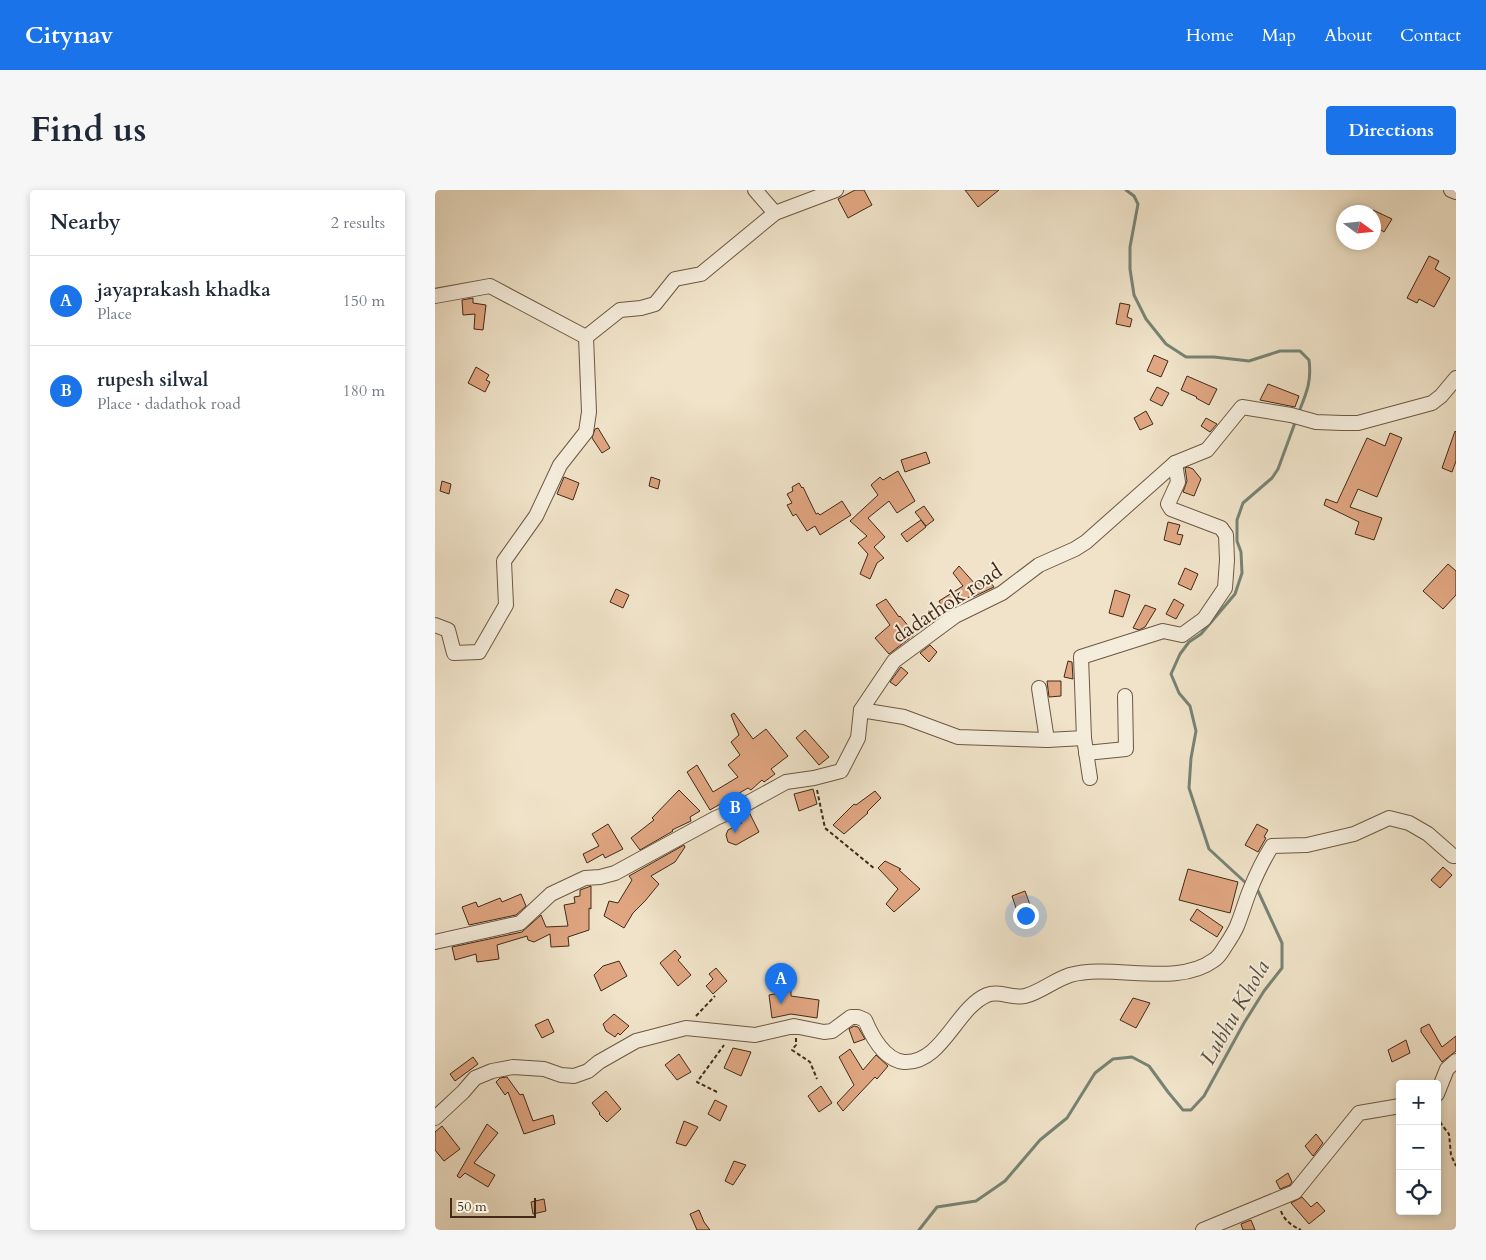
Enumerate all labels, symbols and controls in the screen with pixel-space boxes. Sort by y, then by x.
text: Citynav [25,19,113,52]
text: Home [1186,23,1234,48]
text: Map [1262,23,1296,48]
text: About [1324,23,1372,48]
text: Contact [1400,23,1461,48]
text: Find us [30,106,146,154]
button: Directions [1326,106,1456,155]
north arrow [1336,205,1381,250]
text: Nearby [50,208,121,237]
text: 2 results [331,212,385,234]
text: jayaprakash khadka [97,277,271,303]
text: A [60,290,72,312]
text: 150 m [343,290,385,312]
text: Place [97,303,132,325]
text: rupesh silwal [97,367,208,393]
text: B [60,380,72,402]
text: 180 m [343,380,385,402]
text: Place · dadathok road [97,393,241,415]
street label: dadathok road [886,557,1008,650]
pin: B [719,792,751,833]
your location [1013,903,1039,929]
water label: Lubhu Khola [1193,955,1277,1070]
pin: A [765,963,797,1004]
map controls [1396,1080,1441,1215]
button: + [1396,1080,1441,1125]
button: − [1396,1125,1441,1170]
button: locate [1396,1170,1441,1215]
scale bar [450,1195,536,1218]
text: 50 m [457,1197,487,1216]

